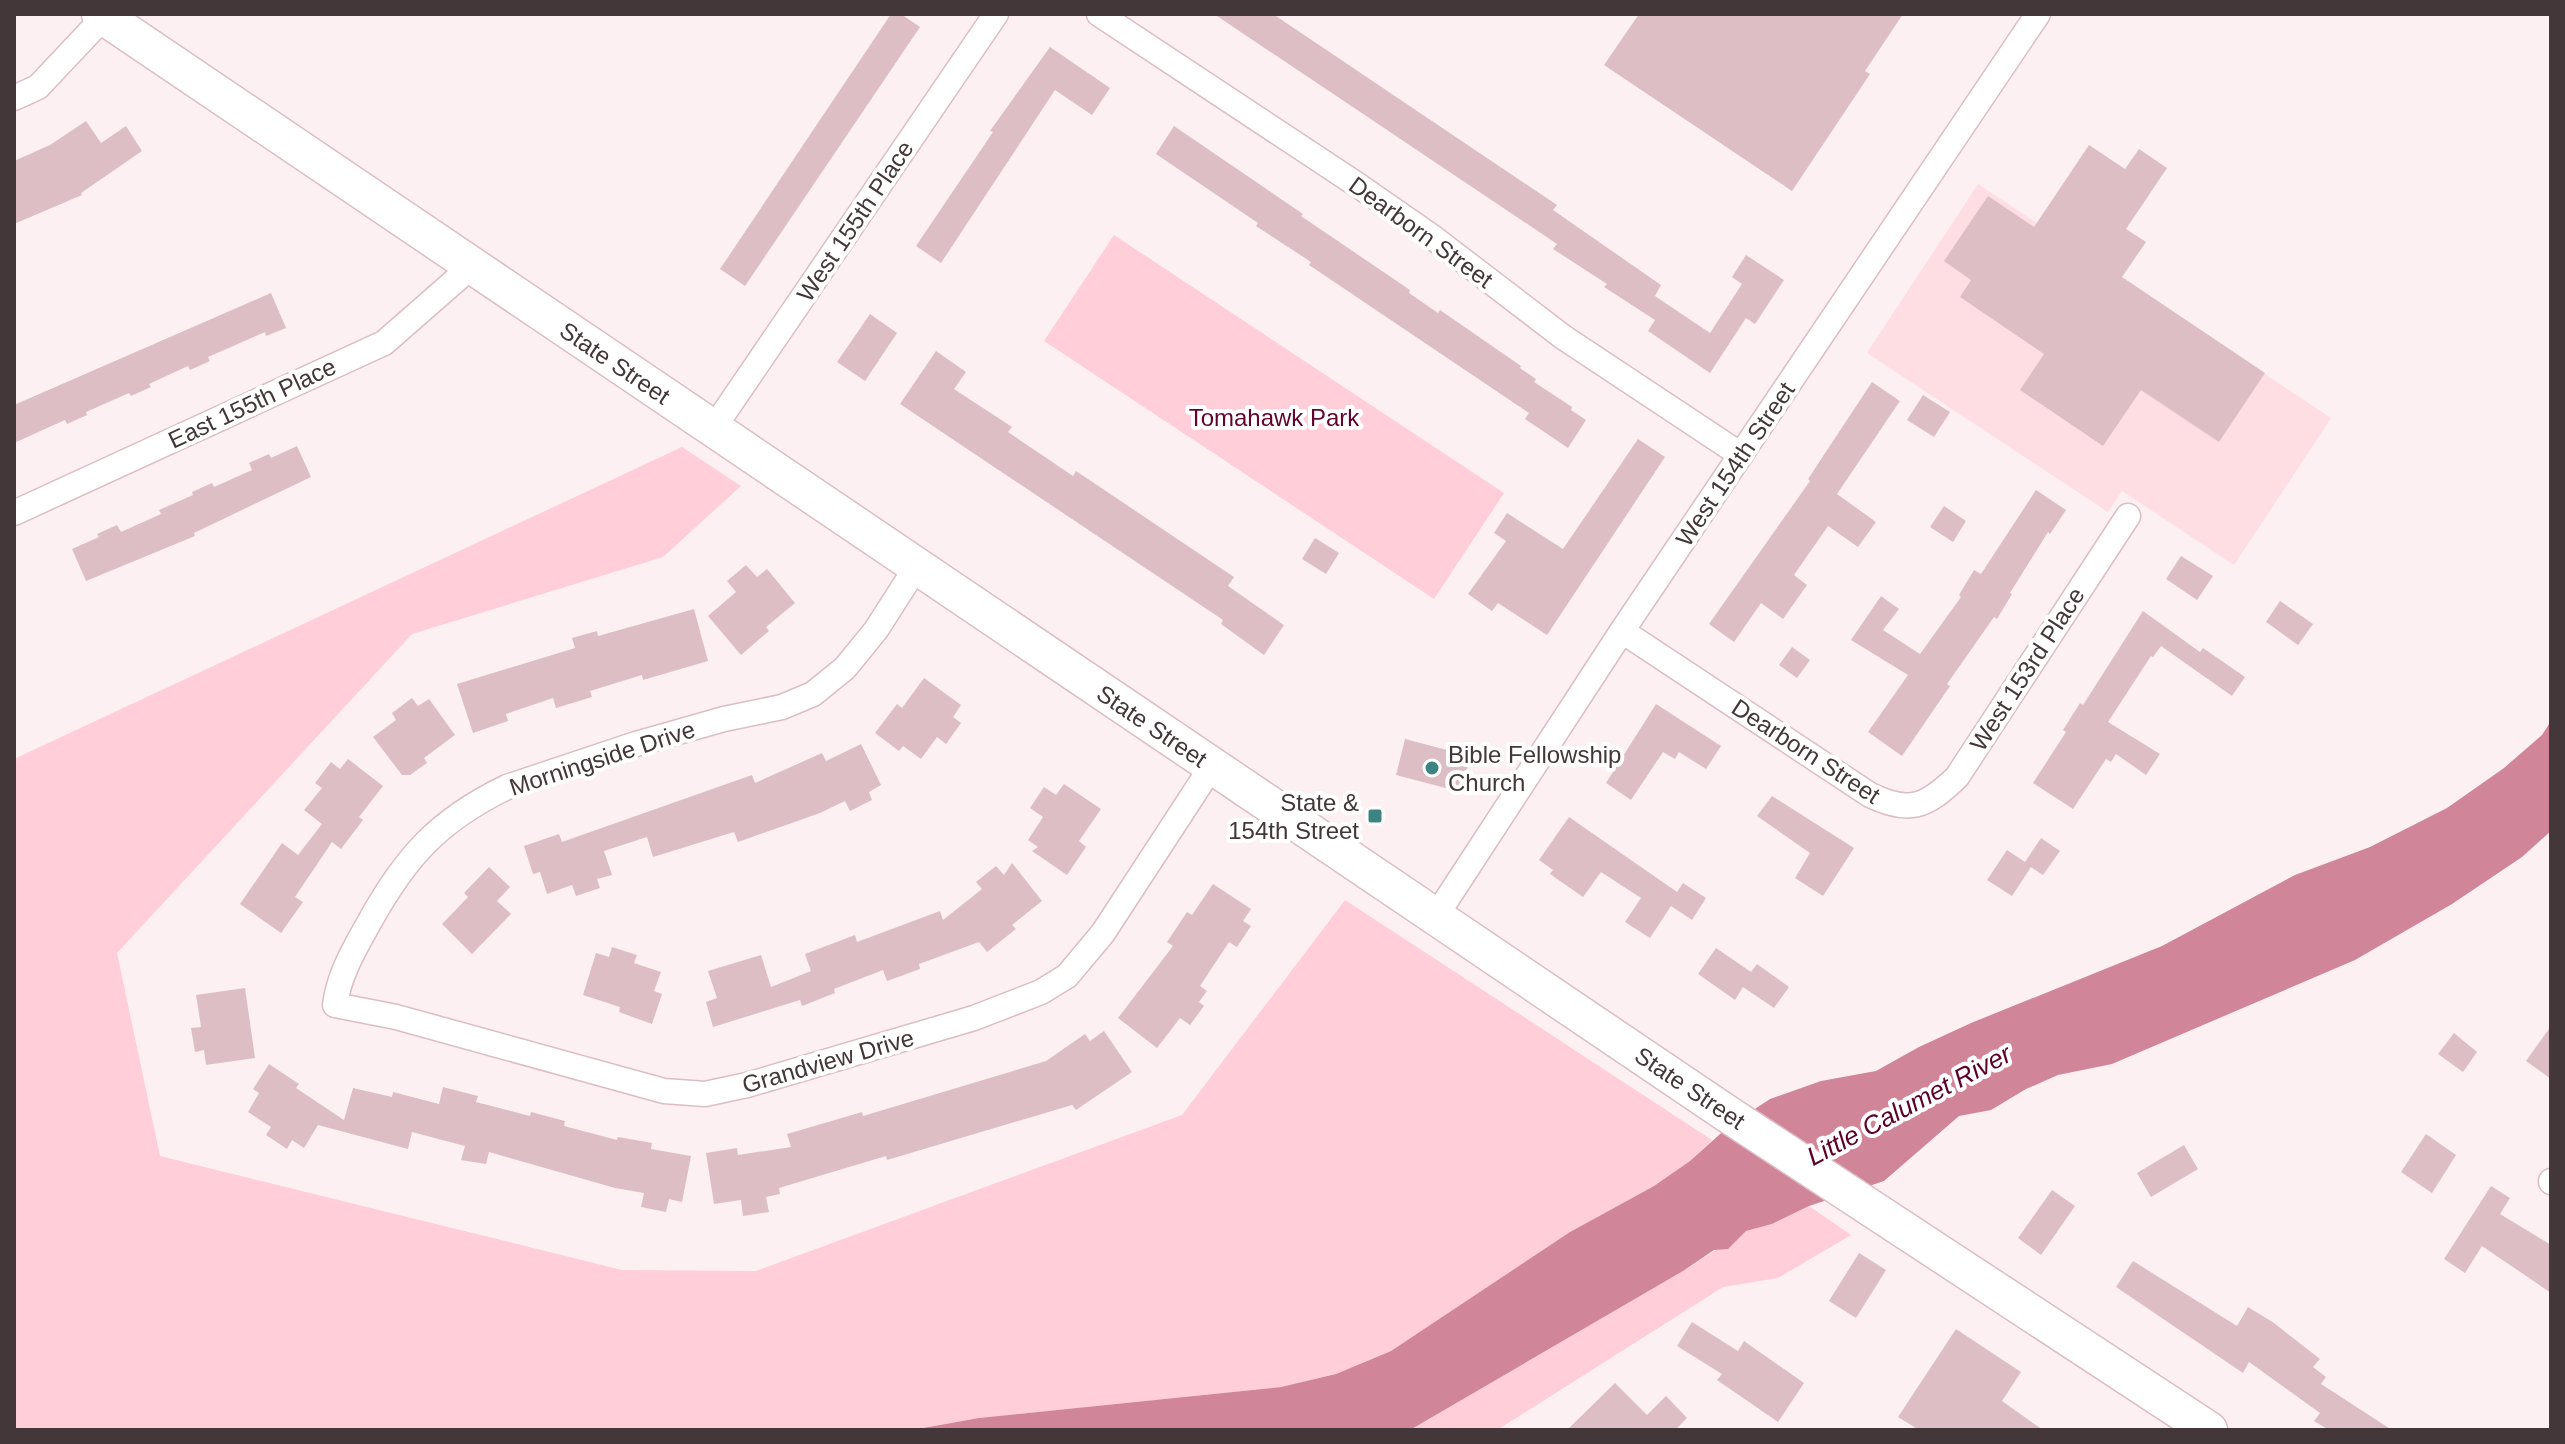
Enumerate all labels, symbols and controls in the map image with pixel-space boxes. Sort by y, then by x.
street label: West 155th Place [791,136,919,306]
street label: Dearborn Street [1344,171,1498,293]
street label: State Street [555,316,675,410]
street label: East 155th Place [164,352,340,454]
street label: West 154th Street [1670,377,1800,551]
park label: Tomahawk Park [1189,404,1360,431]
street label: West 153rd Place [1964,582,2090,756]
street label: State Street [1092,679,1212,773]
street label: Dearborn Street [1727,693,1885,809]
street label: Morningside Drive [506,715,698,801]
place label: Bible Fellowship Church [1448,741,1621,796]
marker: Bible Fellowship Church [1423,759,1441,777]
place label: State & 154th Street [1228,789,1359,844]
marker: State & 154th Street [1366,807,1384,825]
street label: Grandview Drive [739,1024,917,1098]
water label: Little Calumet River [1802,1038,2017,1171]
street label: State Street [1630,1041,1750,1135]

